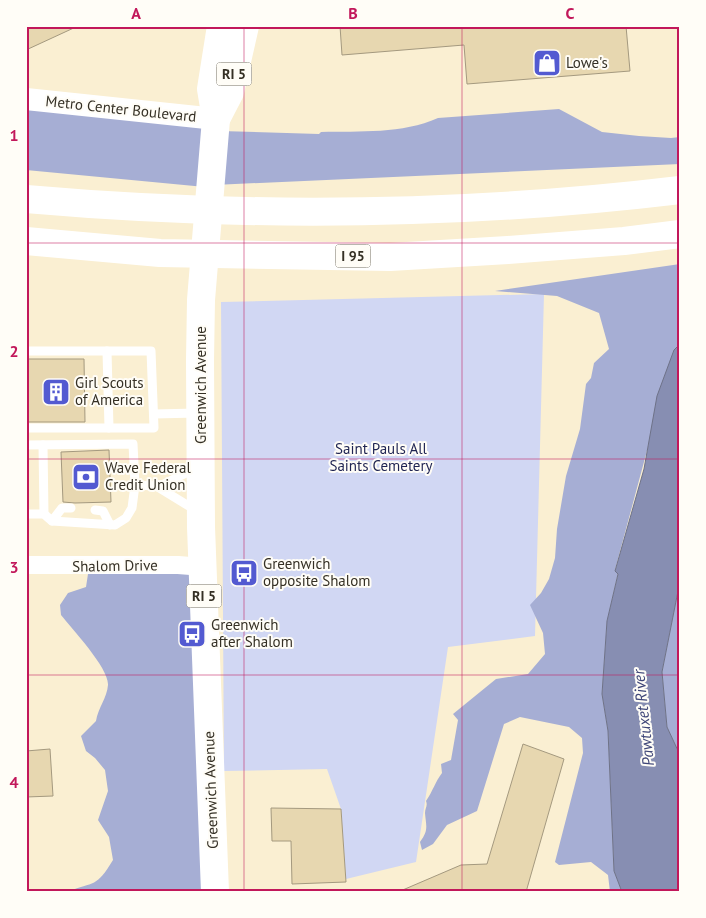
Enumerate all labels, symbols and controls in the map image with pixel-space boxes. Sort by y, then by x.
text: A [131,3,141,23]
text: B [348,3,358,23]
text: C [566,3,575,23]
shop icon: Lowe's [532,48,562,78]
place label: Lowe's [566,53,608,72]
road number: RI 5 [216,62,252,86]
street label: Metro Center Boulevard [45,91,197,126]
text: 1 [9,125,19,145]
road number: I 95 [336,245,370,268]
street label: Greenwich Avenue [191,326,210,444]
text: 2 [9,341,19,361]
place label: Girl Scouts of America [75,373,144,409]
building icon: Girl Scouts of America [41,377,71,407]
park label: Saint Pauls All Saints Cemetery [329,439,433,475]
place label: Wave Federal Credit Union [105,458,192,494]
bank icon: Wave Federal Credit Union [71,462,101,492]
place label: Greenwich opposite Shalom [263,554,370,590]
street label: Shalom Drive [72,555,158,576]
text: 3 [9,557,19,577]
bus stop icon: Greenwich opposite Shalom [229,558,259,588]
road number: RI 5 [186,584,222,608]
place label: Greenwich after Shalom [211,615,293,651]
bus stop icon: Greenwich after Shalom [177,619,207,649]
water label: Pawtuxet River [628,667,658,767]
street label: Greenwich Avenue [199,731,222,849]
text: 4 [9,772,19,792]

